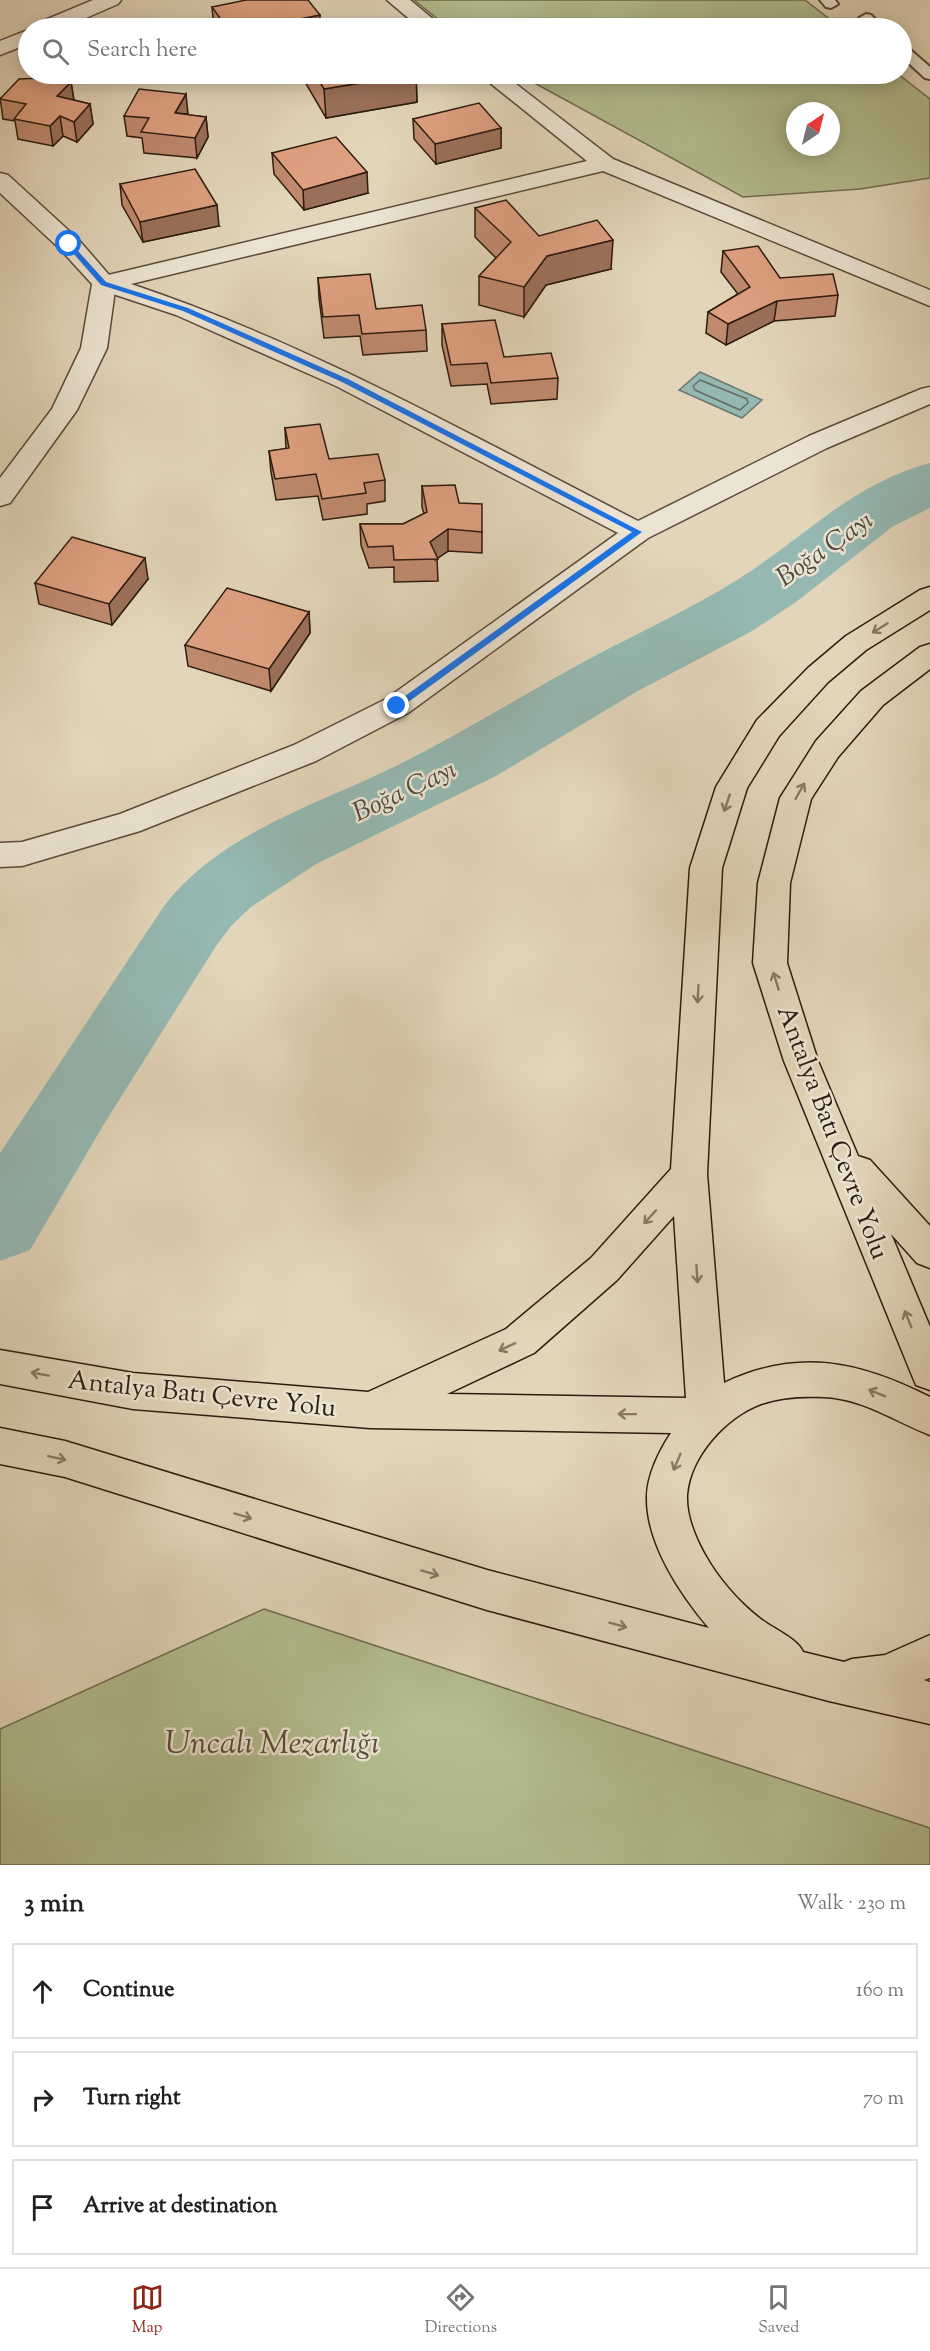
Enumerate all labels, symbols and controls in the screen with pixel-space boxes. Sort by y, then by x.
search box [18,18,912,84]
icon: search [39,35,72,68]
text: Search here [87,35,197,67]
north arrow [786,102,840,156]
route start [55,230,81,256]
water label: Boğa Çayı [769,502,882,598]
one-way arrow [872,622,889,634]
route end [383,692,409,718]
water label: Boğa Çayı [347,751,463,833]
one-way arrow [795,783,807,800]
one-way arrow [720,793,731,812]
one-way arrow [770,972,781,991]
one-way arrow [692,984,703,1004]
street label: Antalya Batı Çevre Yolu [766,1000,897,1265]
one-way arrow [643,1209,657,1224]
one-way arrow [691,1263,702,1283]
one-way arrow [902,1310,913,1329]
one-way arrow [498,1342,516,1354]
street label: Antalya Batı Çevre Yolu [66,1363,338,1428]
one-way arrow [31,1368,51,1379]
one-way arrow [868,1387,887,1398]
one-way arrow [618,1409,638,1420]
one-way arrow [48,1452,67,1464]
one-way arrow [671,1452,682,1470]
one-way arrow [233,1511,252,1522]
one-way arrow [420,1568,439,1579]
one-way arrow [608,1619,627,1631]
park label: Uncalı Mezarlığı [165,1722,379,1768]
text: 3 min [24,1886,84,1923]
text: Walk · 230 m [797,1890,906,1919]
icon: ahead [26,1975,59,2008]
text: Continue [83,1975,174,2007]
text: 160 m [856,1977,904,2006]
icon: right [26,2083,59,2116]
text: Turn right [83,2083,180,2115]
text: 70 m [863,2085,904,2114]
icon: arrive [26,2191,59,2224]
text: Arrive at destination [83,2191,278,2223]
tab: Map [131,2281,164,2340]
tab: Directions [425,2281,497,2340]
tab: Saved [758,2281,799,2340]

